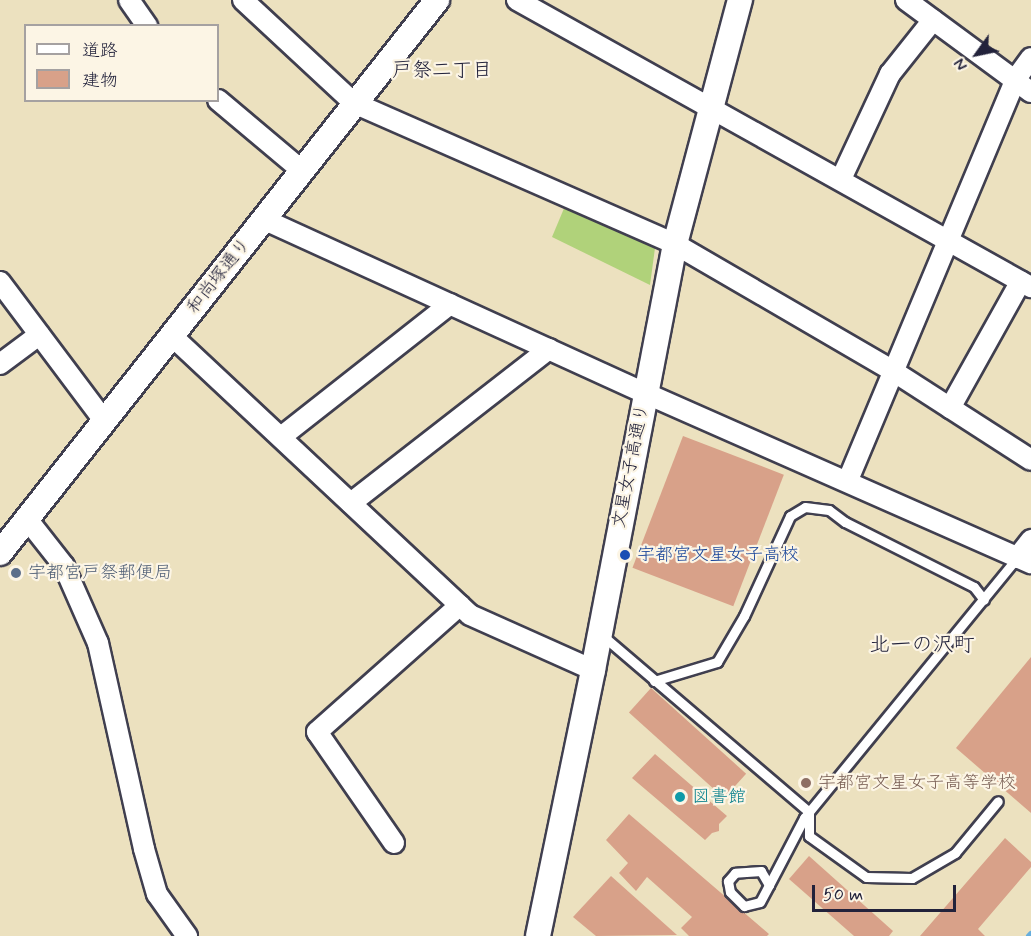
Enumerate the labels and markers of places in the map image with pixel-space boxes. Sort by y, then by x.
place label: 宇都宮文星女子高校 [637,544,799,566]
marker: 宇都宮文星女子高校 [618,548,632,562]
place label: 宇都宮戸祭郵便局 [28,562,172,584]
marker: 宇都宮戸祭郵便局 [9,566,23,580]
place label: 宇都宮文星女子高等学校 [818,772,1016,794]
marker: 宇都宮文星女子高等学校 [799,776,813,790]
place label: 図書館 [692,786,746,808]
marker: 図書館 [673,790,687,804]

